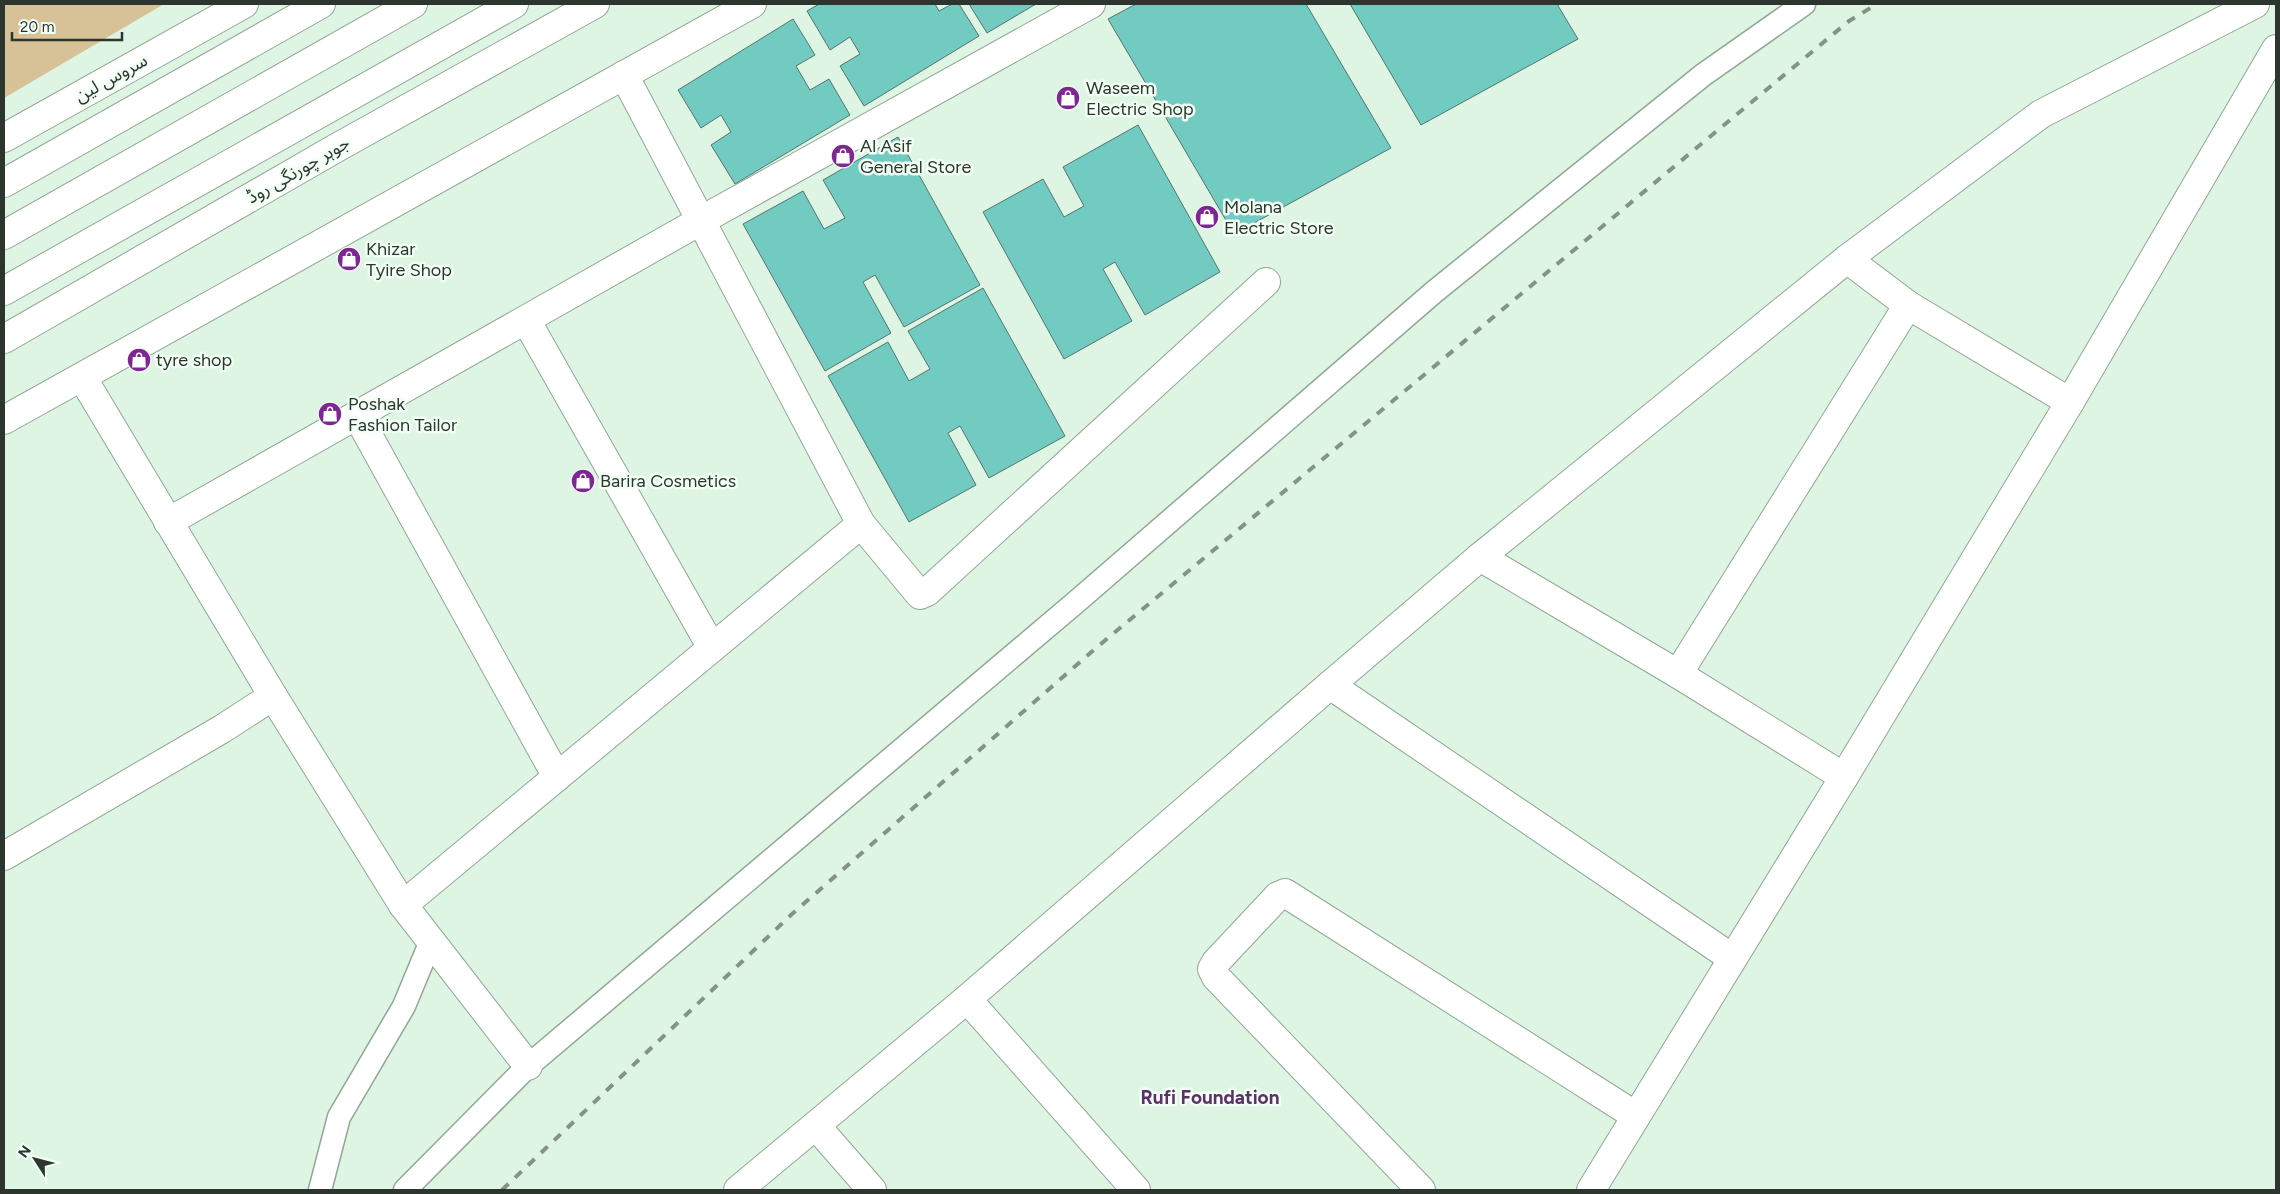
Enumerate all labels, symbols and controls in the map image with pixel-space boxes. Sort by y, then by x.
scale bar [12,10,122,42]
text: 20 m [20,18,54,36]
street label: سروس لین [71,49,151,107]
place label: Waseem Electric Shop [1086,77,1194,120]
shop icon: Waseem Electric Shop [1055,85,1081,111]
street label: جوہر چورنگی روڈ [242,132,354,208]
place label: Al Asif General Store [860,135,971,178]
shop icon: Al Asif General Store [830,143,856,169]
place label: Molana Electric Store [1224,196,1334,239]
shop icon: Molana Electric Store [1194,204,1220,230]
place label: Khizar Tyire Shop [366,238,452,281]
shop icon: Khizar Tyire Shop [336,246,362,272]
shop icon: tyre shop [126,347,152,373]
place label: tyre shop [156,349,232,371]
place label: Poshak Fashion Tailor [348,393,457,436]
shop icon: Poshak Fashion Tailor [317,401,343,427]
shop icon: Barira Cosmetics [570,468,596,494]
place label: Barira Cosmetics [600,470,736,492]
district label: Rufi Foundation [1141,1086,1279,1109]
north arrow [10,1134,60,1184]
text: N [15,1142,35,1161]

